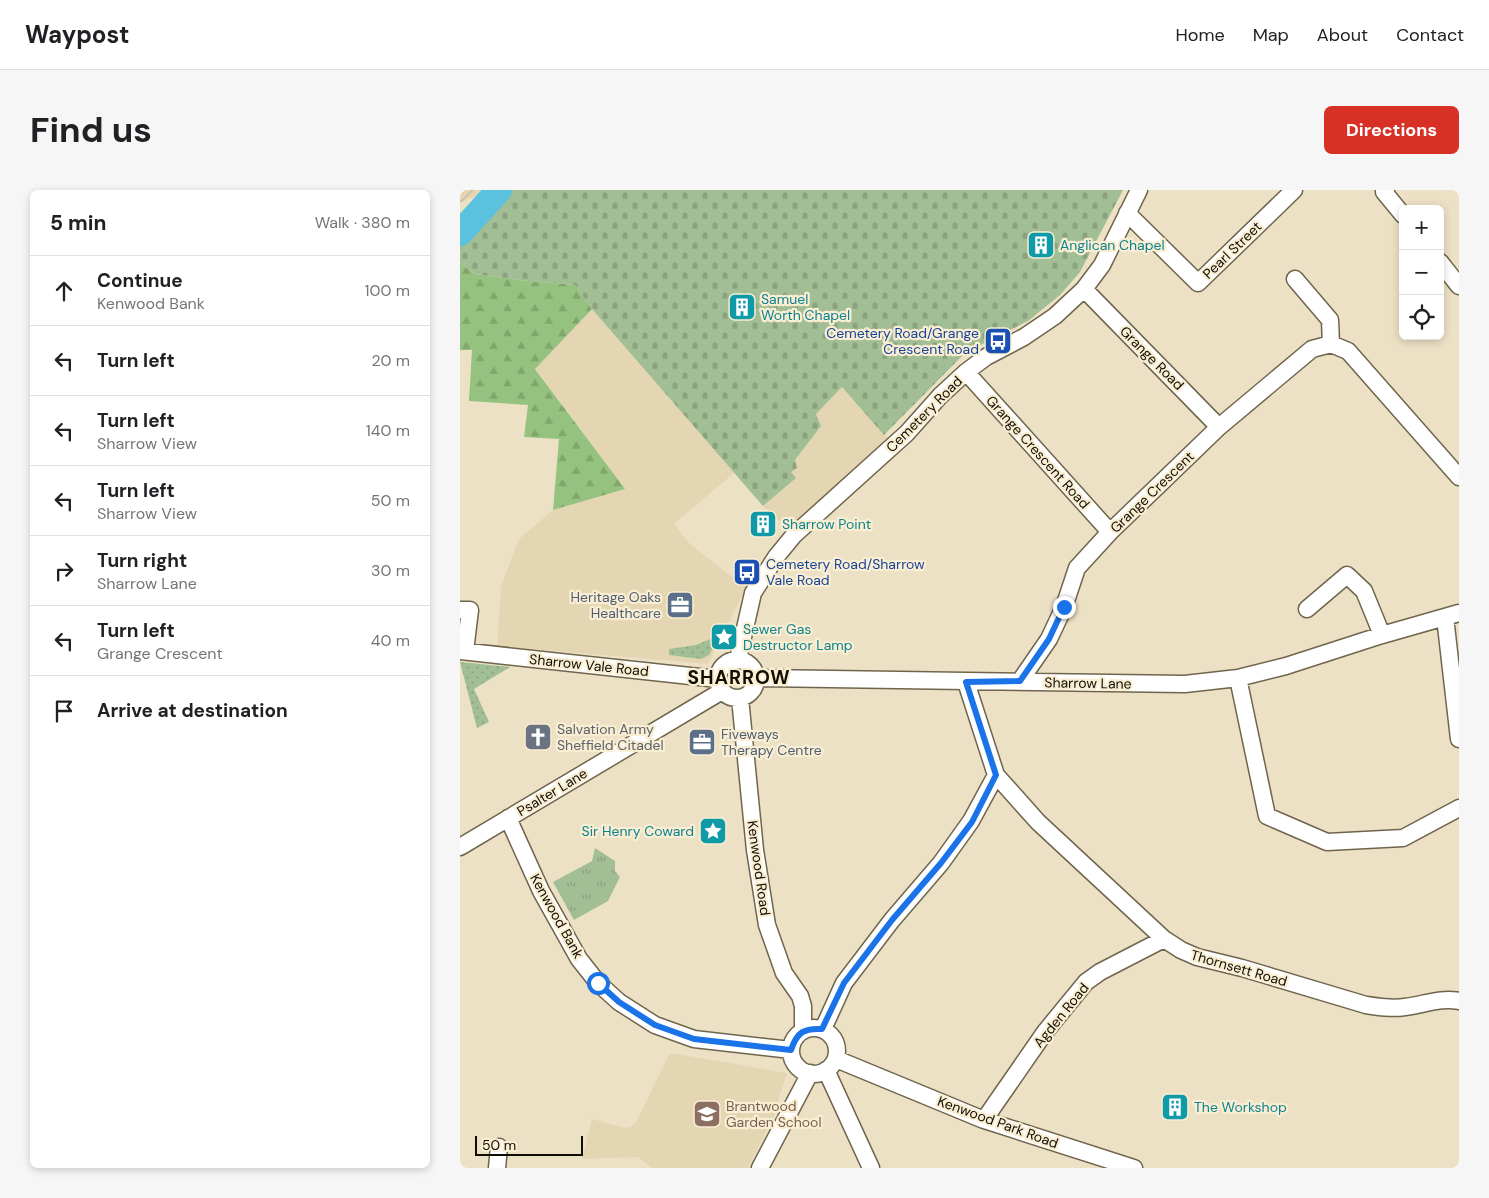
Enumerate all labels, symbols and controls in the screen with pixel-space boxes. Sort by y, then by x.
text: Waypost [25,19,129,50]
text: Home [1175,23,1225,47]
text: Map [1253,23,1289,47]
text: About [1317,23,1368,47]
text: Contact [1396,23,1464,47]
button: Directions [1324,106,1459,154]
text: Find us [30,107,152,153]
map controls [1399,205,1444,340]
button: + [1399,205,1444,250]
text: 5 min [50,209,106,237]
text: Walk · 380 m [315,212,410,233]
street label: Pearl Street [1199,217,1265,283]
building icon: Anglican Chapel [1026,230,1056,260]
place label: Anglican Chapel [1060,236,1165,254]
button: − [1399,250,1444,295]
text: Continue [97,268,183,293]
icon: ahead [50,277,78,305]
text: 100 m [365,280,410,301]
place label: Samuel Worth Chapel [761,290,850,324]
building icon: Samuel Worth Chapel [727,292,757,322]
text: Kenwood Bank [97,293,205,314]
button: locate [1399,295,1444,340]
street label: Grange Road [1116,322,1188,394]
place label: Cemetery Road/Grange Crescent Road [826,324,979,358]
bus stop icon: Cemetery Road/Grange Crescent Road [983,326,1013,356]
icon: left [50,347,78,375]
text: Turn left [97,348,175,373]
text: 20 m [371,350,410,371]
street label: Cemetery Road [882,372,966,456]
street label: Grange Crescent Road [982,392,1094,512]
text: Turn left [97,408,175,433]
icon: left [50,417,78,445]
text: 140 m [366,420,410,441]
text: Sharrow View [97,433,197,454]
street label: Grange Crescent [1106,447,1198,537]
text: Turn left [97,478,175,503]
icon: left [50,487,78,515]
text: 50 m [371,490,410,511]
text: Sharrow View [97,503,197,524]
building icon: Sharrow Point [748,509,778,539]
place label: Sharrow Point [782,515,871,533]
text: Turn right [97,548,187,573]
place label: Cemetery Road/Sharrow Vale Road [766,555,925,589]
icon: right [50,557,78,585]
bus stop icon: Cemetery Road/Sharrow Vale Road [732,557,762,587]
text: 30 m [371,560,410,581]
text: Sharrow Lane [97,573,197,594]
place label: Heritage Oaks Healthcare [571,588,661,622]
office icon: Heritage Oaks Healthcare [665,590,695,620]
route end [1053,596,1076,619]
text: Turn left [97,618,175,643]
place label: Sewer Gas Destructor Lamp [743,620,853,654]
place icon: Sewer Gas Destructor Lamp [709,622,739,652]
icon: left [50,627,78,655]
text: 40 m [371,630,410,651]
text: Grange Crescent [97,643,223,664]
street label: Sharrow Vale Road [528,650,650,680]
district label: SHARROW [687,665,791,690]
street label: Sharrow Lane [1044,673,1132,693]
icon: arrive [50,697,78,725]
text: Arrive at destination [97,698,288,723]
place label: Salvation Army Sheffield Citadel [557,720,664,754]
church icon: Salvation Army Sheffield Citadel [523,722,553,752]
place label: Fiveways Therapy Centre [721,725,822,759]
office icon: Fiveways Therapy Centre [687,727,717,757]
street label: Psalter Lane [513,764,591,820]
place icon: Sir Henry Coward [698,816,728,846]
street label: Kenwood Road [743,819,775,917]
place label: Sir Henry Coward [582,822,694,840]
street label: Kenwood Bank [526,870,588,962]
street label: Thornsett Road [1189,946,1289,990]
route start [587,972,610,995]
street label: Agden Road [1029,979,1093,1051]
street label: Kenwood Park Road [935,1092,1061,1152]
building icon: The Workshop [1160,1092,1190,1122]
place label: Brantwood Garden School [726,1097,822,1131]
place label: The Workshop [1194,1098,1287,1116]
school or university icon: Brantwood Garden School [692,1099,722,1129]
scale bar [475,1133,582,1156]
text: 50 m [482,1136,516,1154]

